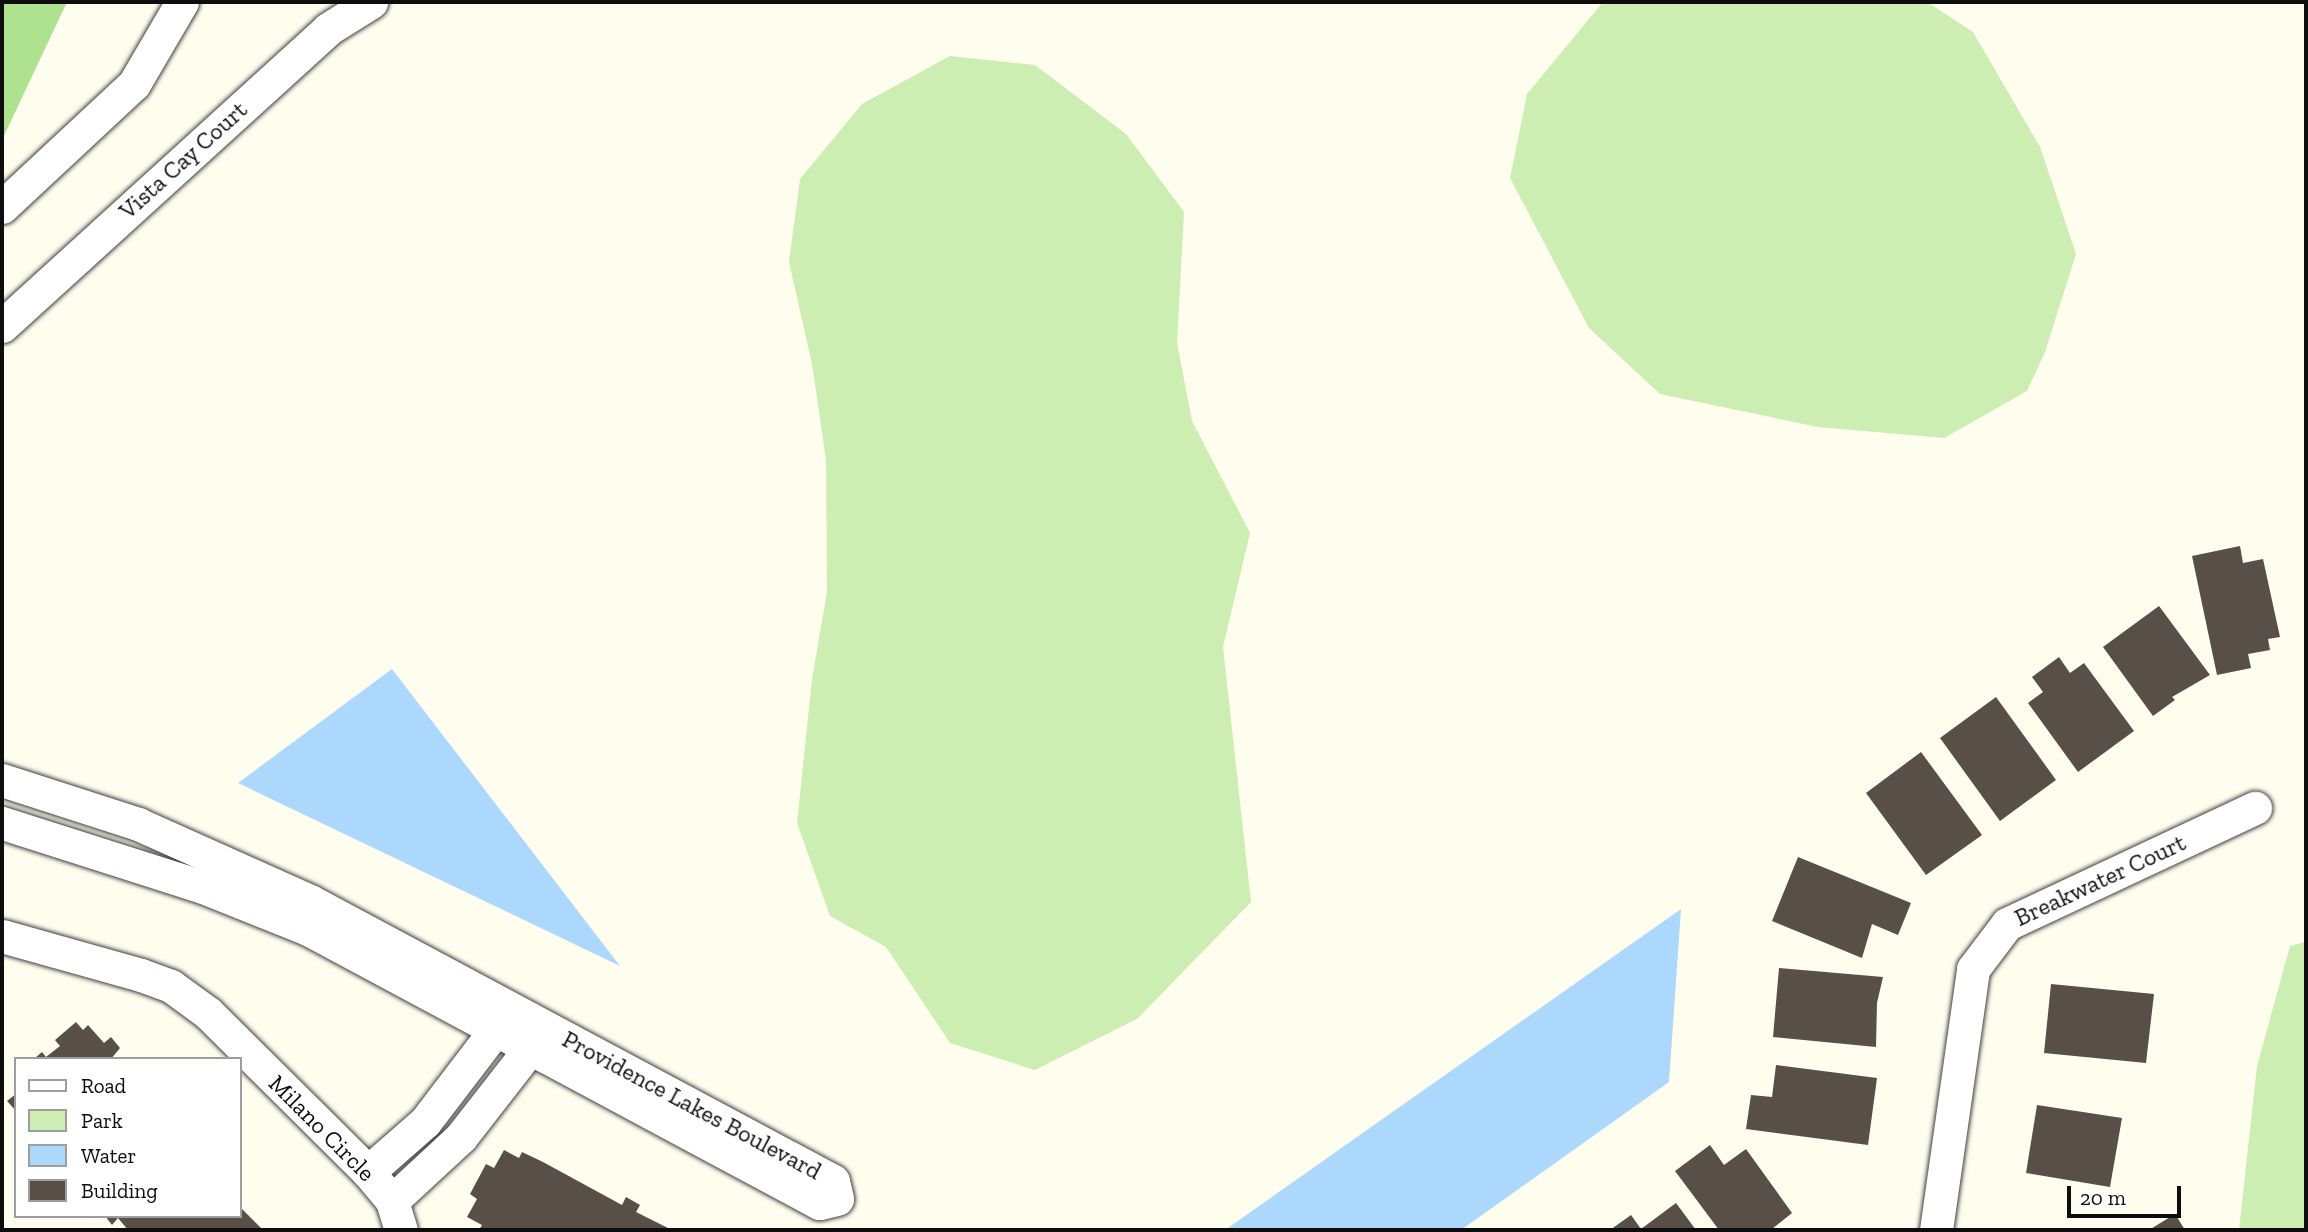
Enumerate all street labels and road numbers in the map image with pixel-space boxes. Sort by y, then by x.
street label: Vista Cay Court [113,95,253,225]
street label: Breakwater Court [2010,828,2190,932]
street label: Providence Lakes Boulevard [558,1024,826,1186]
street label: Milano Circle [263,1069,381,1187]

